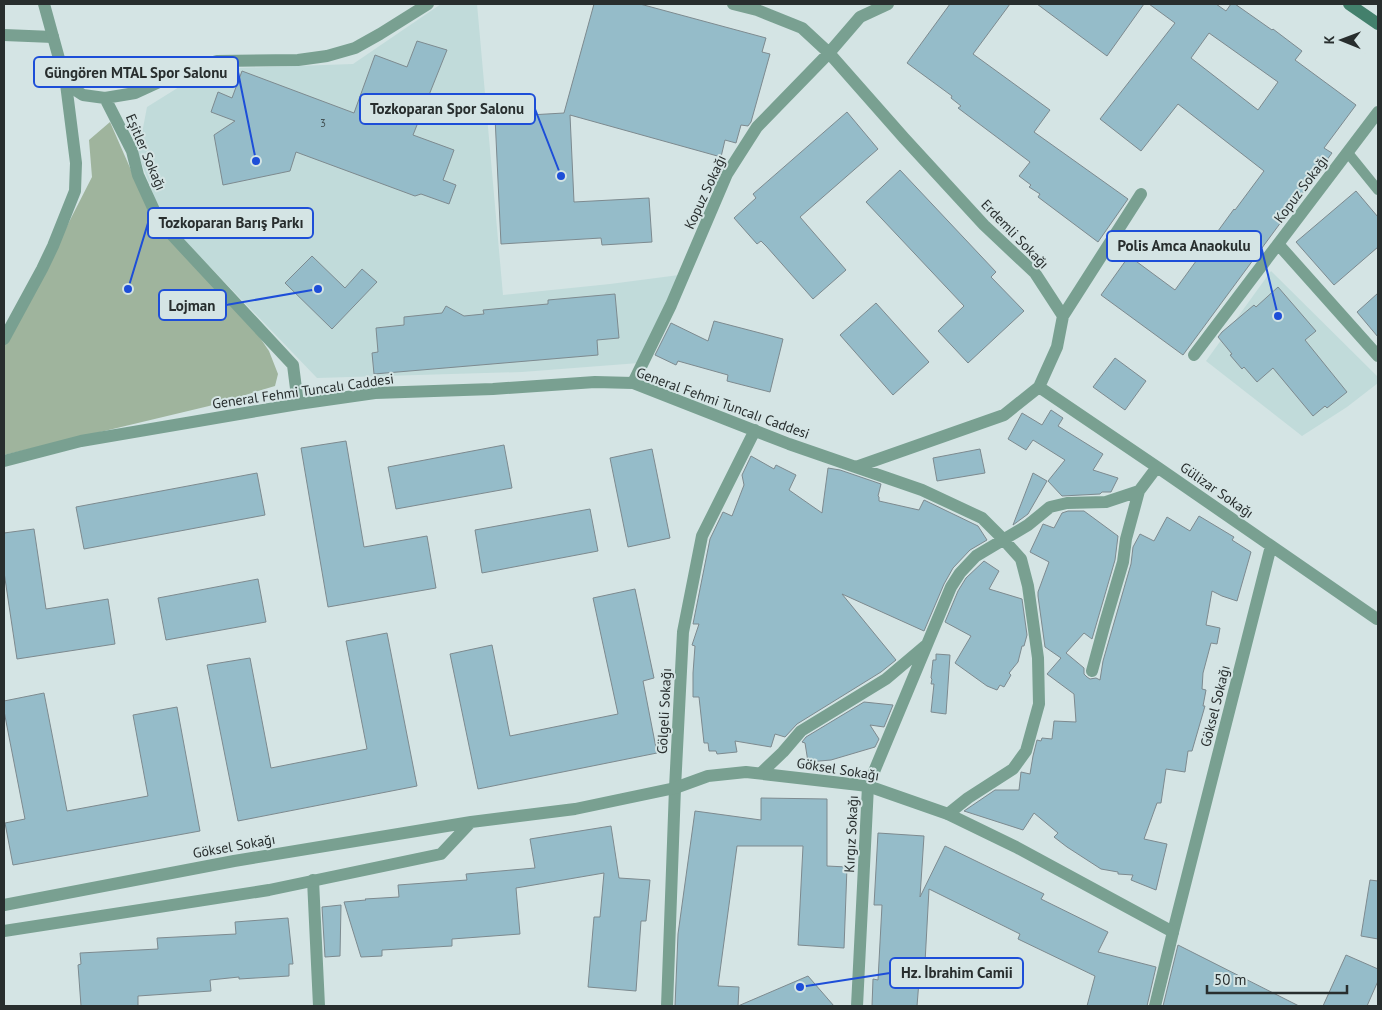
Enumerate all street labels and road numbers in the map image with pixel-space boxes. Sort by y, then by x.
street label: Eşitler Sokağı [122,111,170,193]
street label: Kopuz Sokağı [680,152,730,232]
street label: Kopuz Sokağı [1270,152,1332,226]
street label: Erdemli Sokağı [977,195,1053,273]
street label: General Fehmi Tuncalı Caddesi [634,363,812,443]
street label: General Fehmi Tuncalı Caddesi [211,369,395,413]
street label: Gülizar Sokağı [1177,458,1257,522]
street label: Göksel Sokağı [1196,663,1234,749]
street label: Gölgeli Sokağı [653,667,675,755]
street label: Göksel Sokağı [795,754,881,784]
street label: Kırgız Sokağı [840,795,862,873]
street label: Göksel Sokağı [191,830,277,862]

